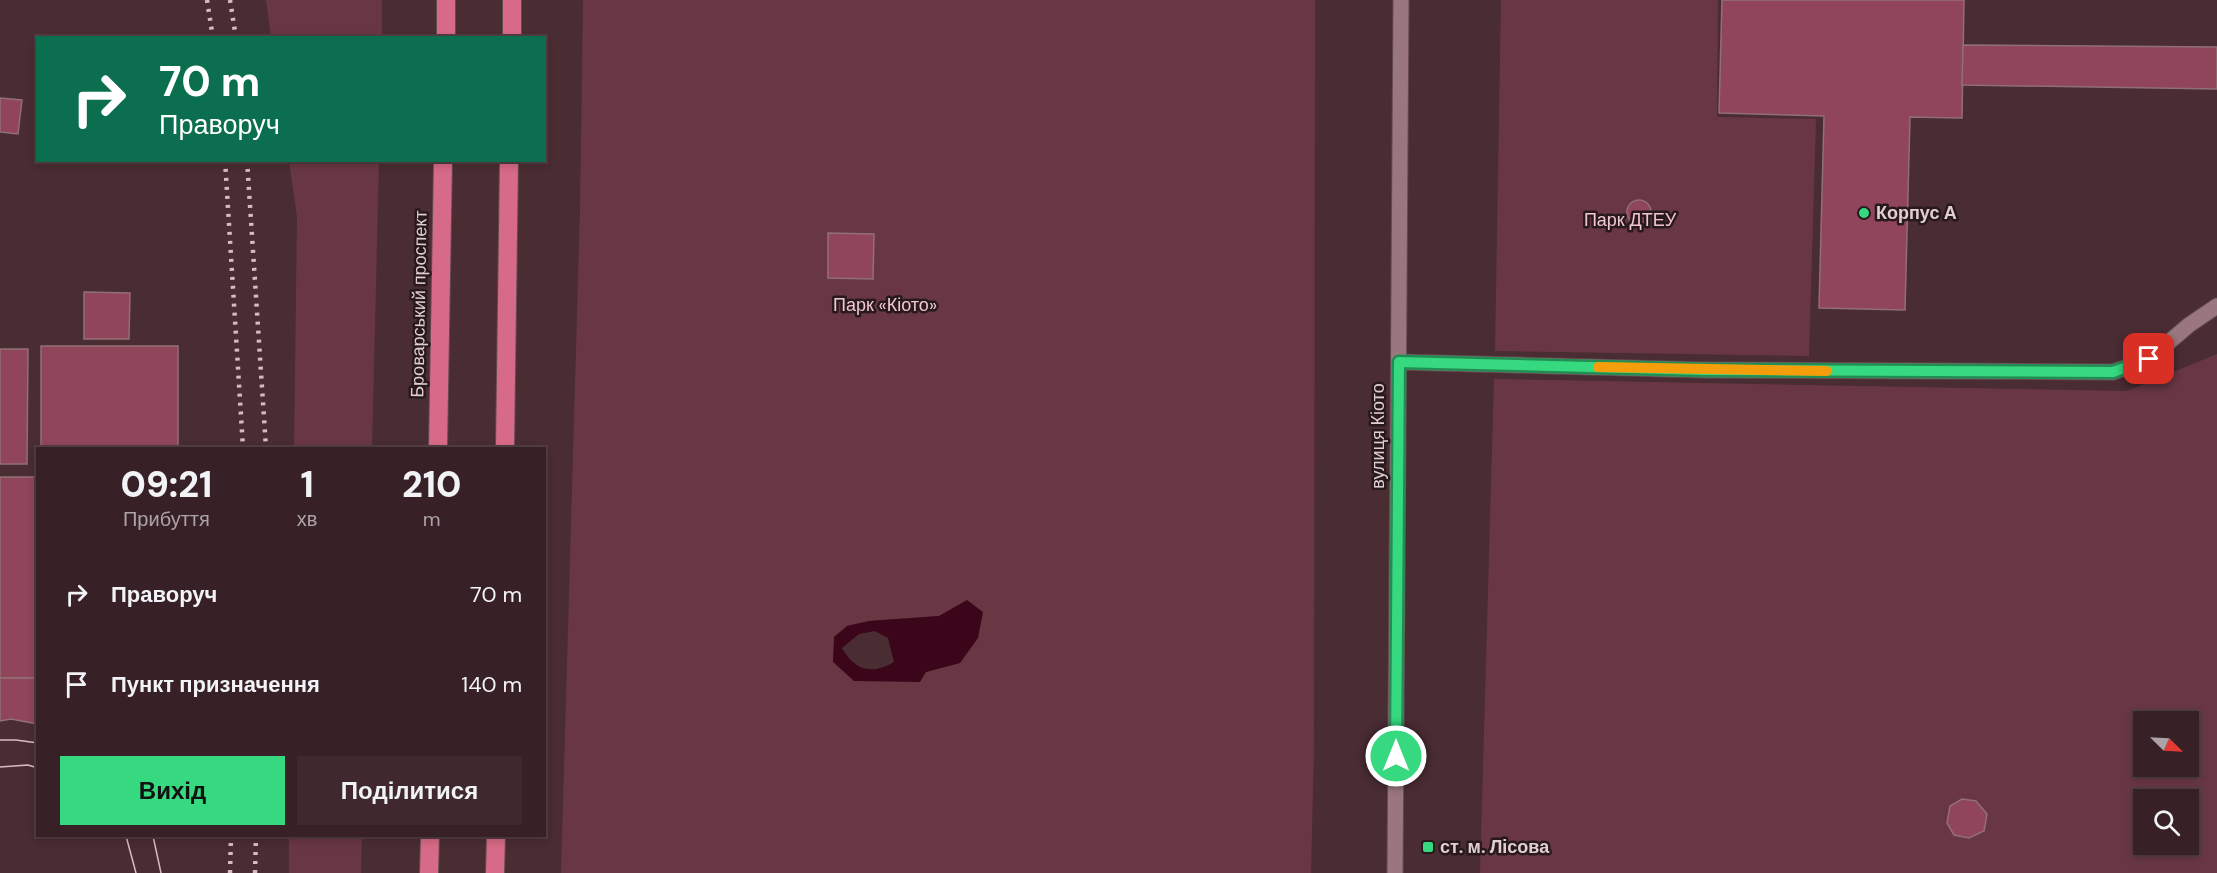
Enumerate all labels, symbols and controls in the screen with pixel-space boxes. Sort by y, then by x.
text: 70 m [159,54,260,109]
icon: right [60,60,138,138]
text: Праворуч [159,107,280,142]
place label: Корпус А [1876,201,1957,225]
marker: Корпус А [1857,206,1871,220]
park label: Парк ДТЕУ [1584,208,1677,232]
street label: Броварський проспект [405,210,433,398]
park label: Парк «Кіото» [833,293,937,317]
pin [2123,333,2174,384]
icon: arrive [2132,342,2165,375]
street label: вулиця Кіото [1366,383,1390,489]
text: 09:21 [121,461,212,508]
text: 1 [300,461,314,508]
text: 210 [402,461,461,508]
text: Прибуття [123,506,210,532]
text: хв [297,506,317,532]
text: m [423,506,441,532]
icon: right [60,578,93,611]
text: Праворуч [111,580,217,609]
text: 70 m [470,580,522,609]
icon: arrive [60,668,93,701]
text: Пункт призначення [111,670,320,699]
text: 140 m [461,670,522,699]
north arrow [2133,711,2199,777]
map controls [2133,711,2199,855]
position arrow [1364,724,1428,788]
button: Вихід [60,756,285,825]
button: Поділитися [297,756,522,825]
button: search [2133,789,2199,855]
place label: ст. м. Лісова [1440,835,1550,859]
marker: ст. м. Лісова [1421,840,1435,854]

